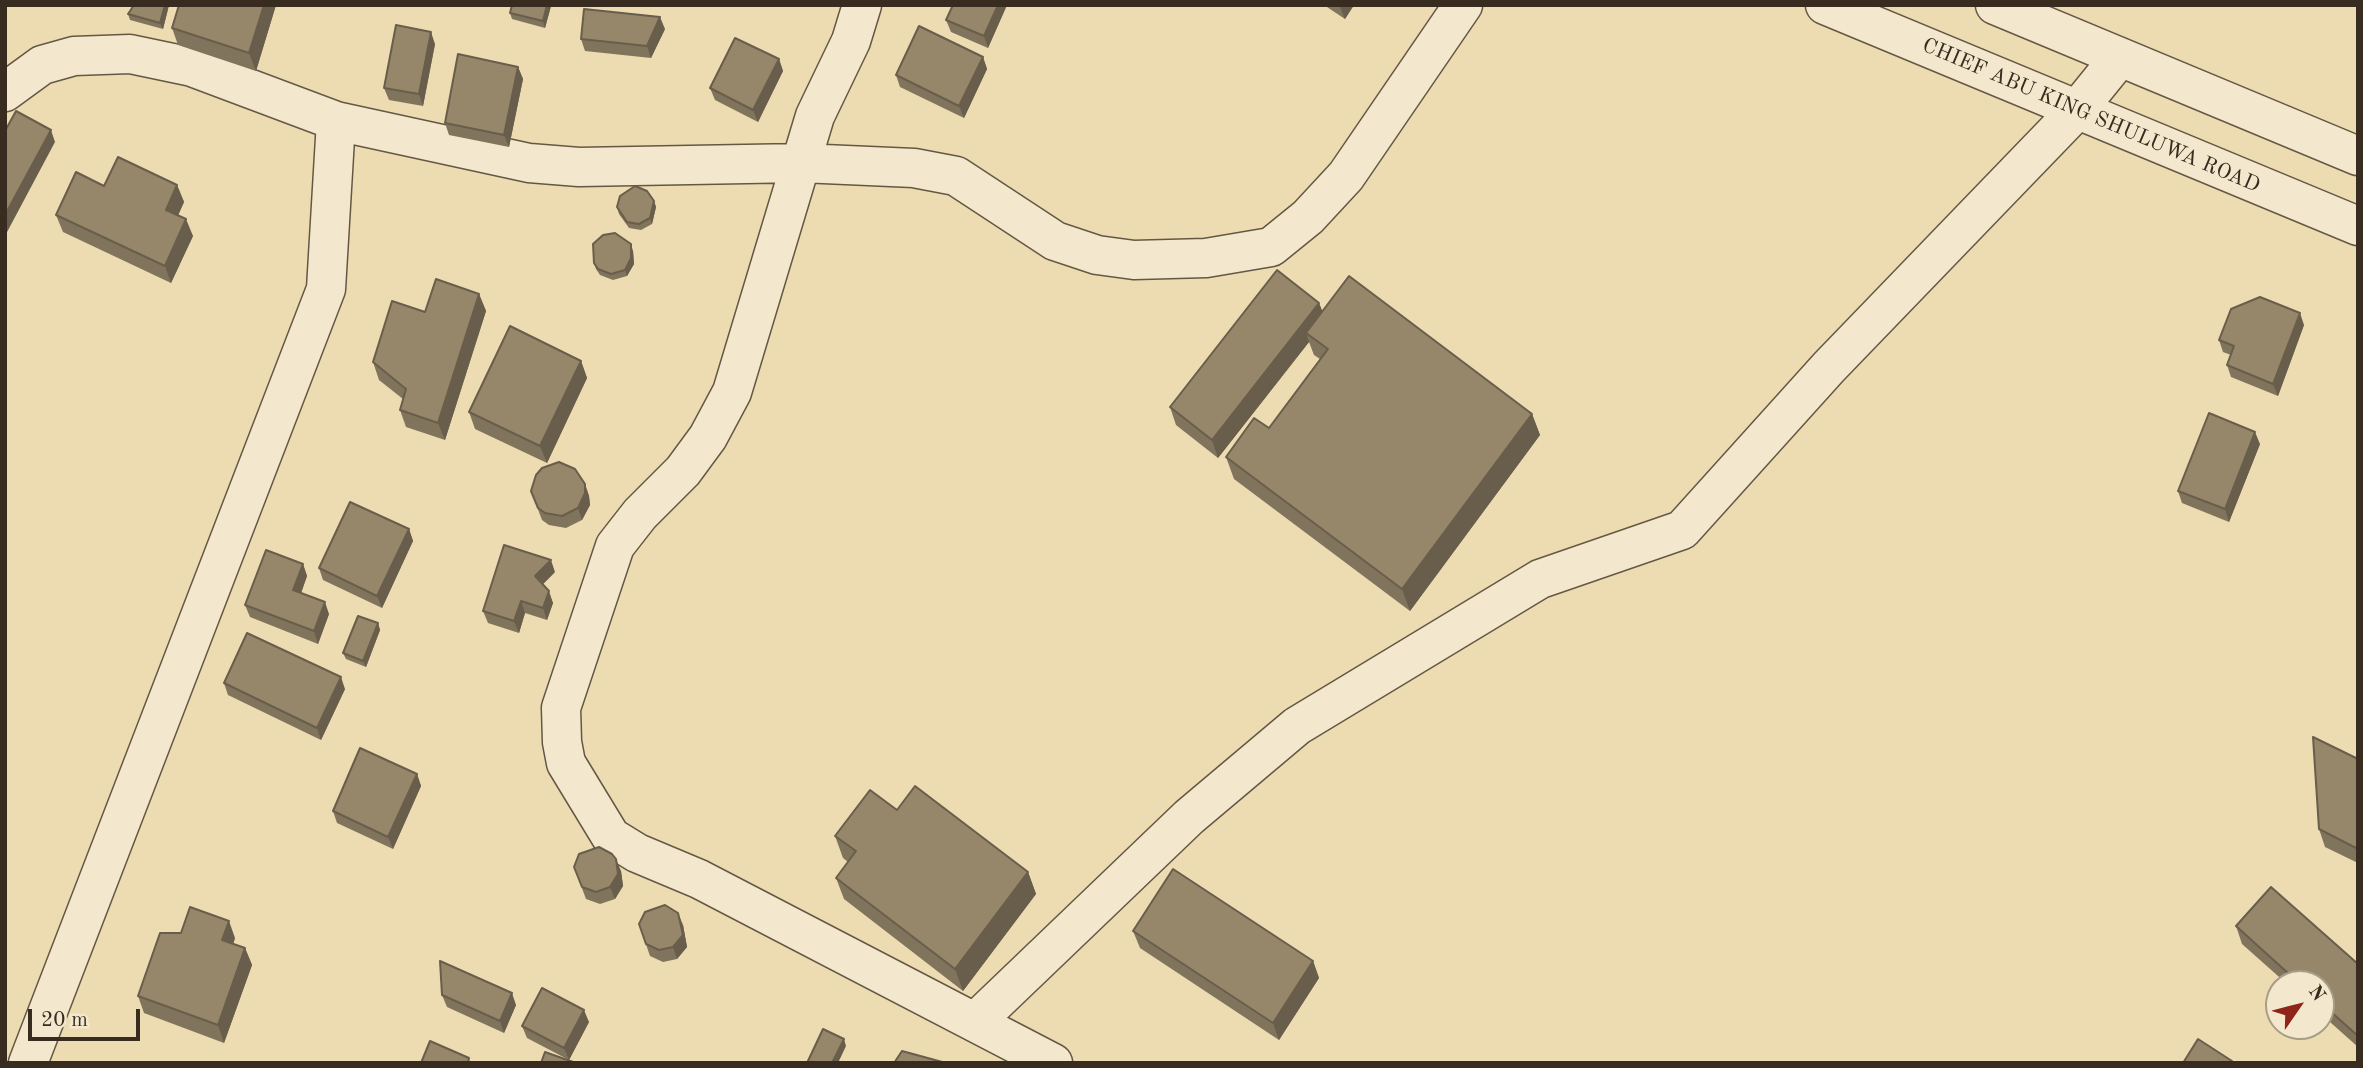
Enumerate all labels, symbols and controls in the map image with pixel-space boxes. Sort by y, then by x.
street label: CHIEF ABU KING SHULUWA ROAD [1918,33,2264,199]
north arrow [2265,970,2335,1040]
text: N [2304,982,2328,1005]
scale bar [32,995,144,1038]
text: 20 m [41,1010,88,1031]

